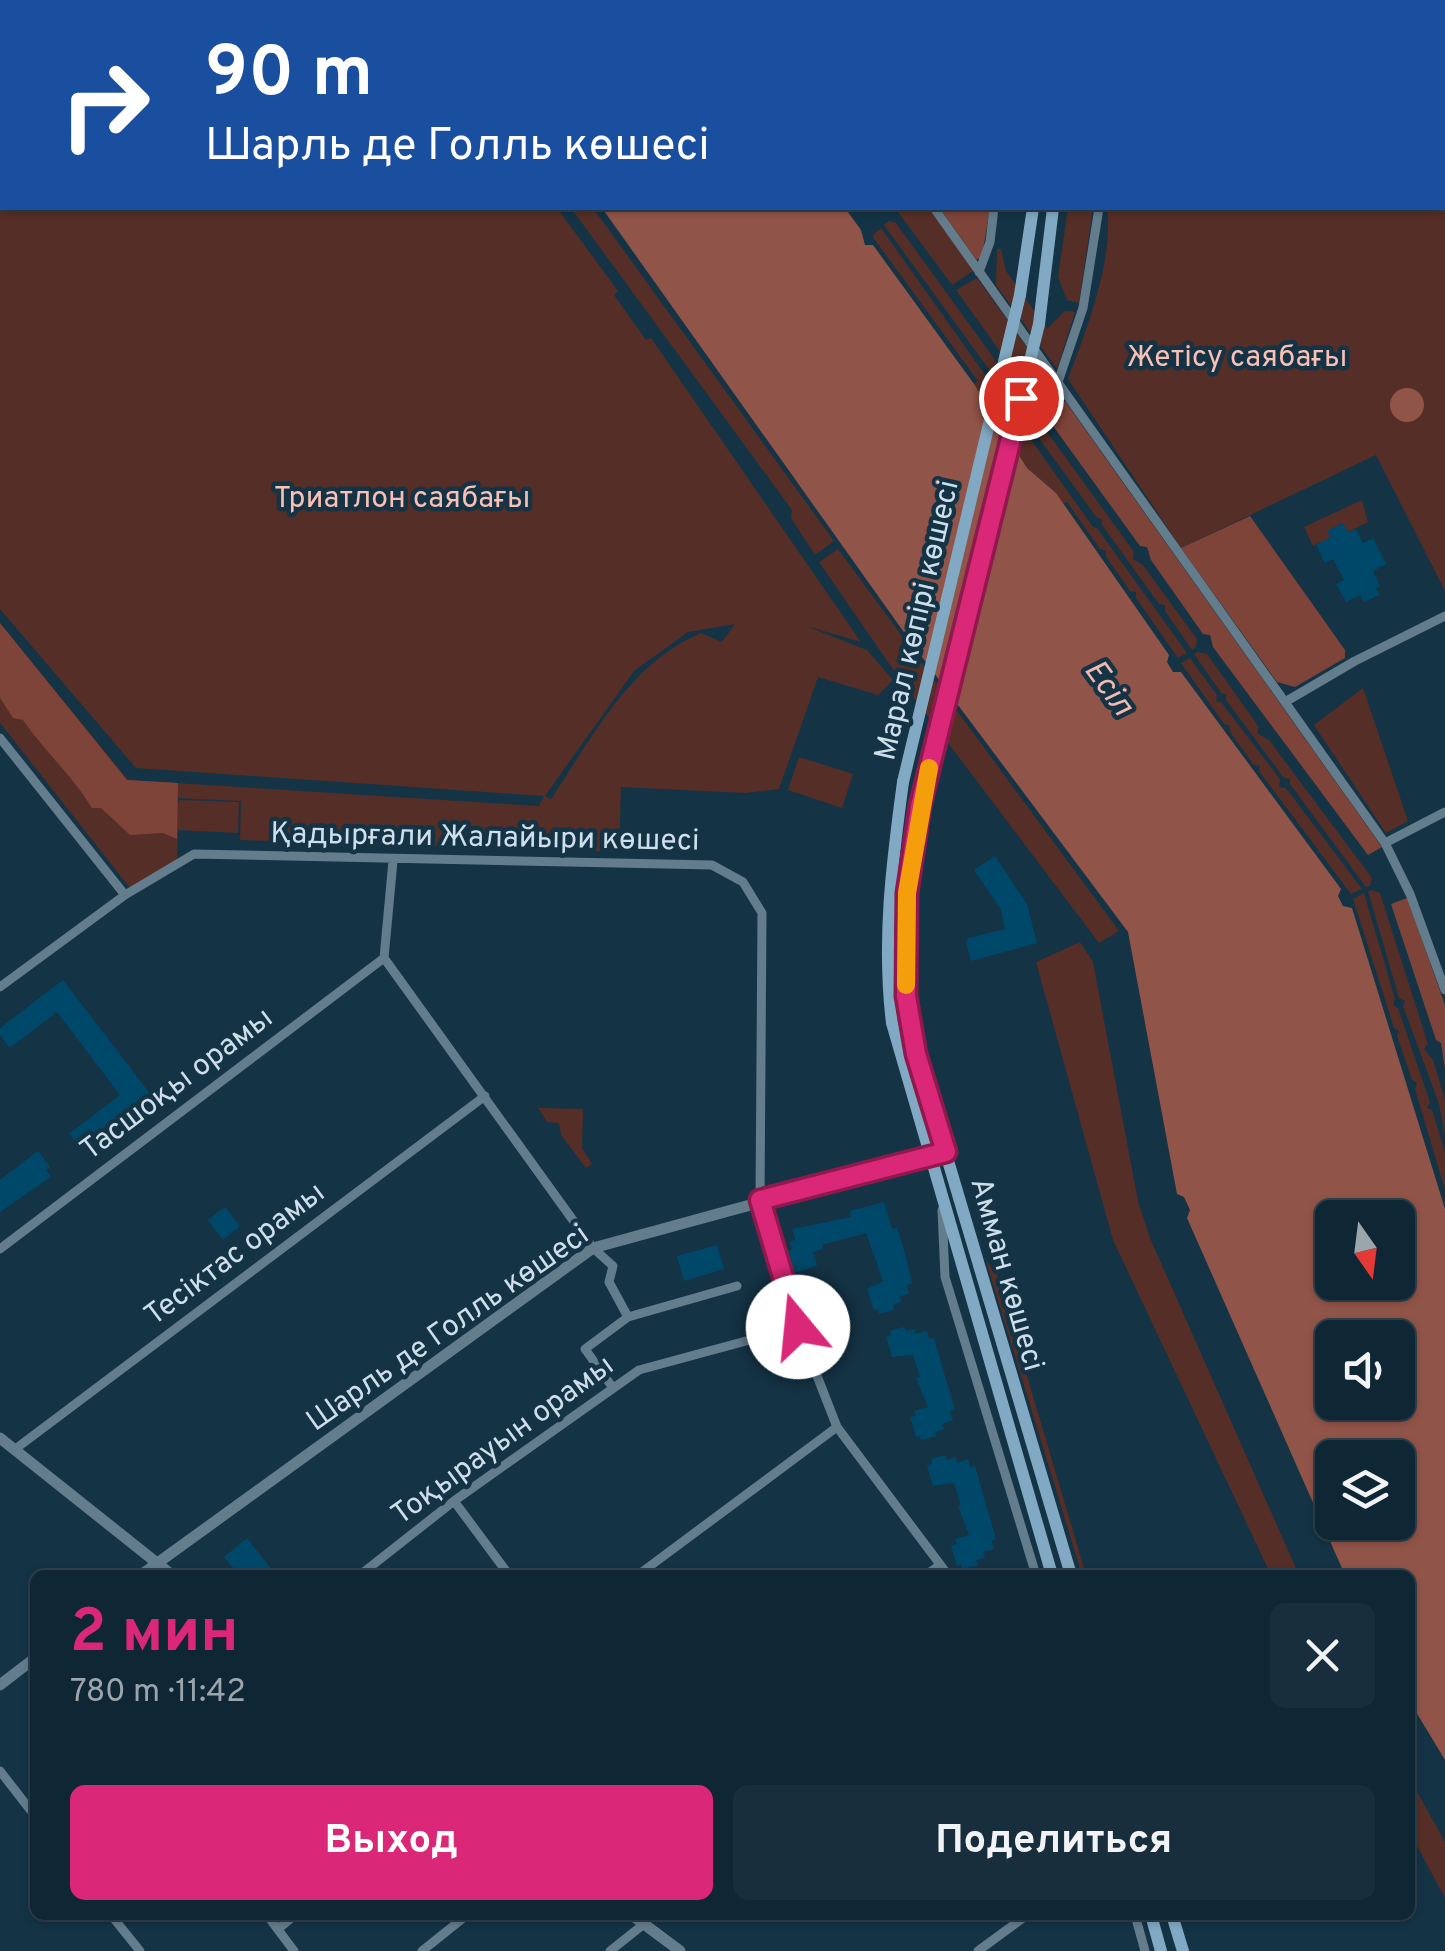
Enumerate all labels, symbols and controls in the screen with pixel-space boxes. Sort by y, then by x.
text: 90 m [205,32,373,121]
icon: right [40,40,170,170]
text: Шарль де Голль көшесі [205,119,710,176]
park label: Жетісу саябағы [1127,340,1347,377]
pin [979,356,1064,441]
icon: arrive [994,371,1049,426]
street label: Марал көпірі көшесі [868,477,969,764]
park label: Триатлон саябағы [274,481,530,518]
water label: Есіл [1074,653,1142,725]
street label: Қадырғали Жалайыри көшесі [270,816,700,861]
street label: Тасшоқы орамы [74,1001,281,1169]
street label: Амман көшесі [960,1174,1051,1376]
street label: Тесіктас орамы [138,1175,333,1335]
north arrow [1315,1200,1415,1300]
map controls [1315,1200,1415,1540]
street label: Шарль де Голль көшесі [300,1217,597,1441]
position arrow [746,1275,850,1379]
button: sound [1315,1320,1415,1420]
street label: Тоқырауын орамы [385,1348,622,1534]
button: layers [1315,1440,1415,1540]
text: 2 мин [70,1597,239,1673]
button: close [1270,1603,1375,1708]
text: 780 m · 11:42 [70,1673,246,1713]
button: Выход [70,1785,713,1900]
button: Поделиться [733,1785,1375,1900]

